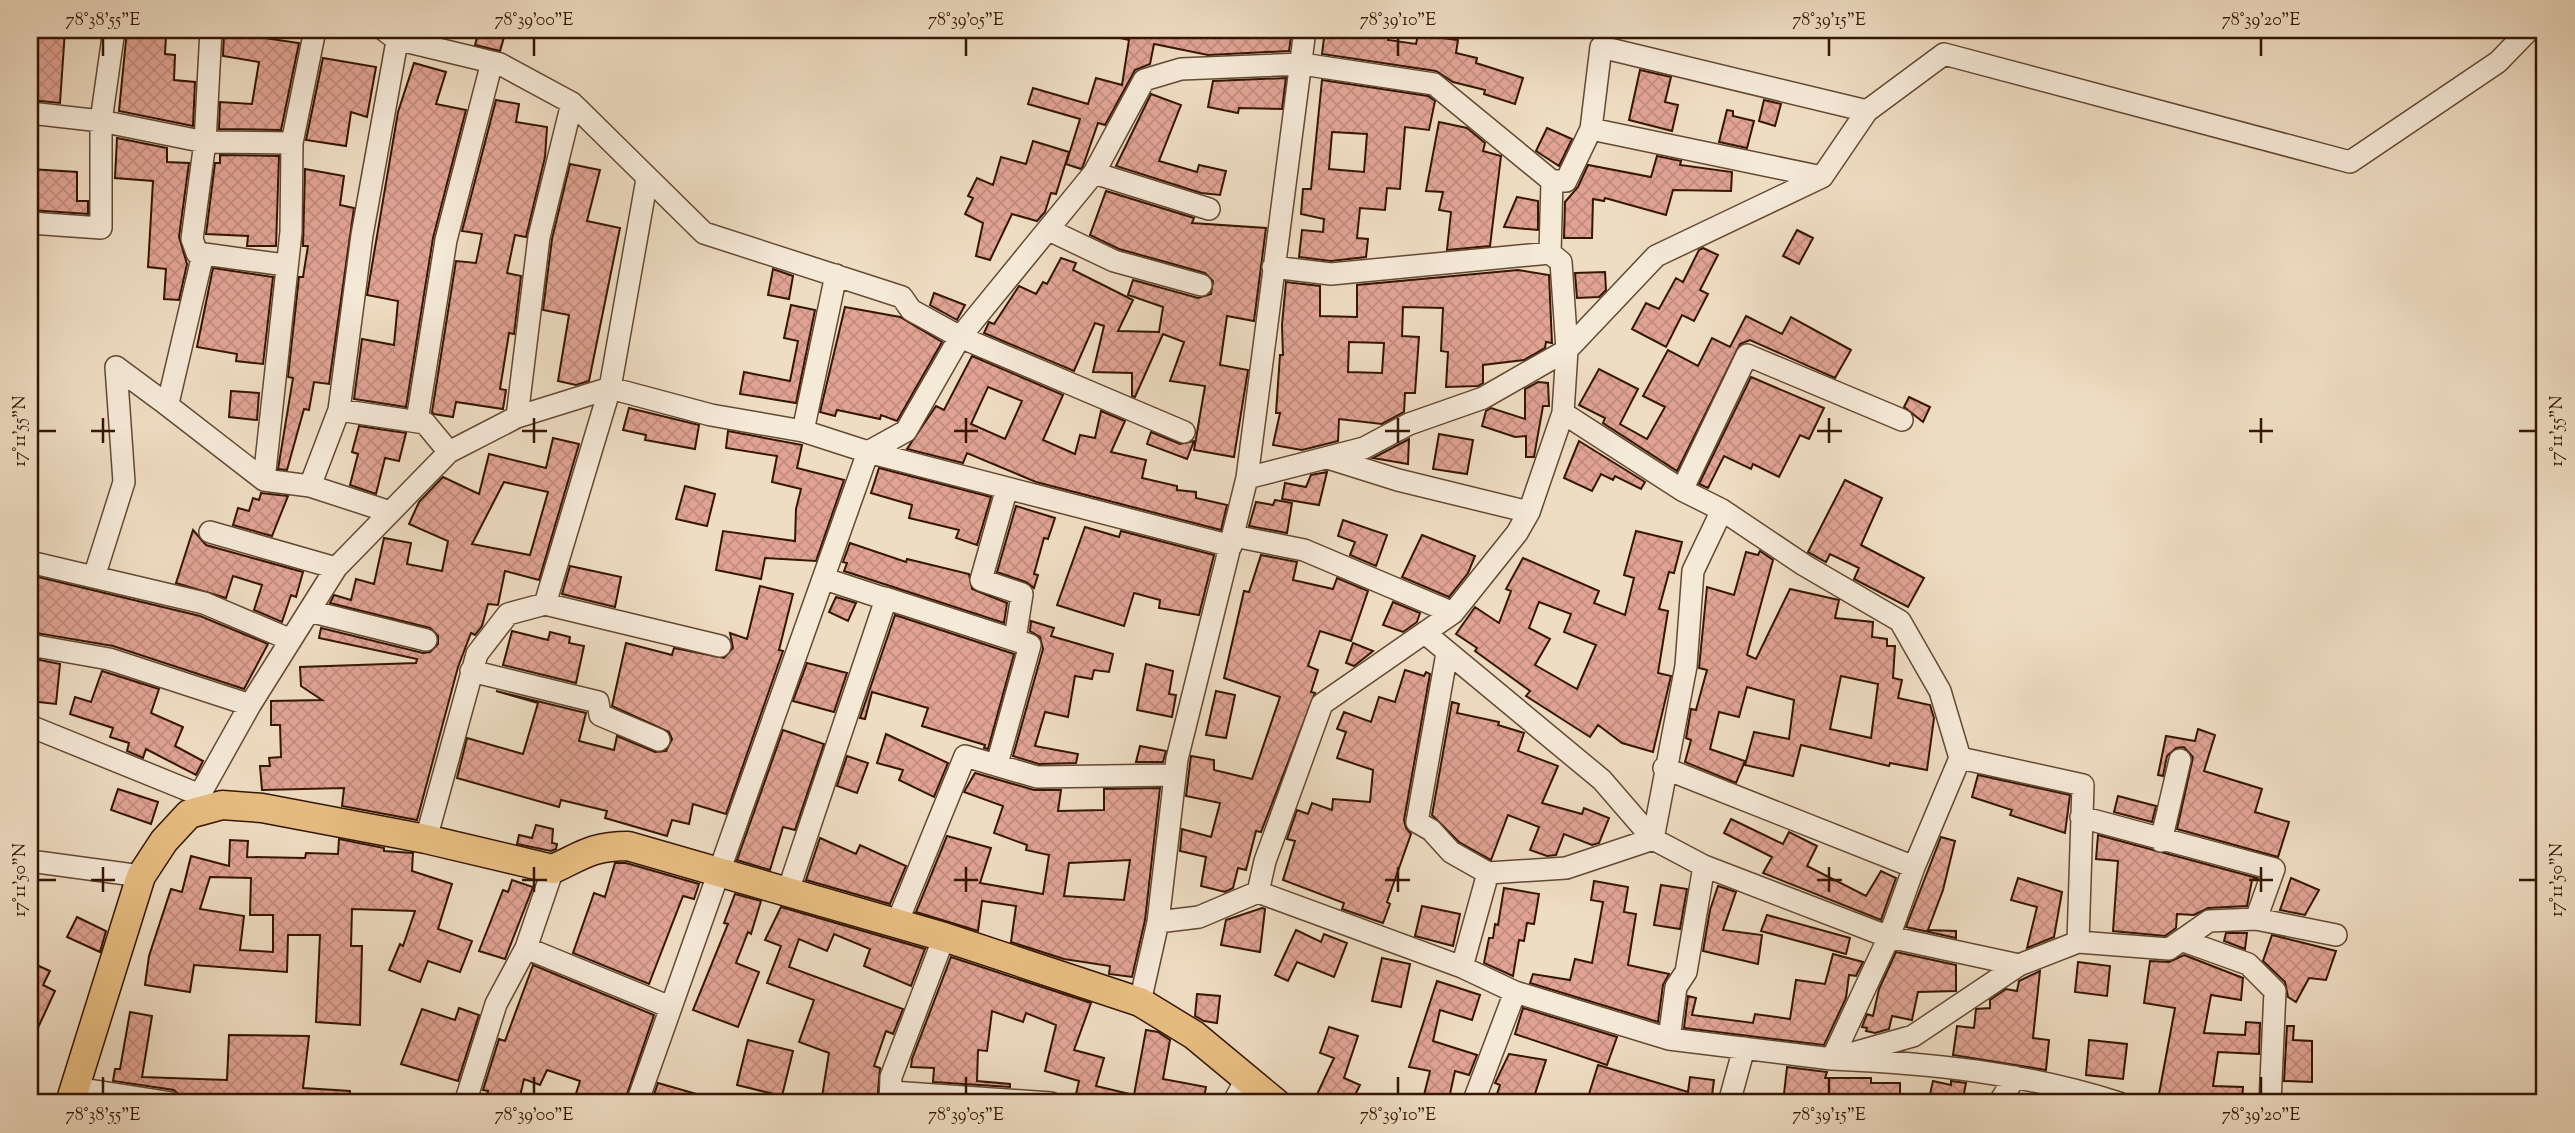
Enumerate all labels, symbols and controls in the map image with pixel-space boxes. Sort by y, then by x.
text: 78°38'55"E [66,8,141,34]
text: 78°39'00"E [495,8,574,34]
text: 78°39'05"E [928,8,1004,34]
text: 78°39'10"E [1360,8,1436,34]
text: 78°39'15"E [1792,8,1866,34]
text: 78°39'20"E [2222,8,2300,34]
text: 17°11'55"N [8,395,34,467]
text: 17°11'55"N [2545,395,2571,467]
text: 17°11'50"N [8,843,34,917]
text: 17°11'50"N [2545,843,2571,917]
text: 78°38'55"E [66,1103,141,1129]
text: 78°39'00"E [495,1103,574,1129]
text: 78°39'05"E [928,1103,1004,1129]
text: 78°39'10"E [1360,1103,1436,1129]
text: 78°39'15"E [1792,1103,1866,1129]
text: 78°39'20"E [2222,1103,2300,1129]

